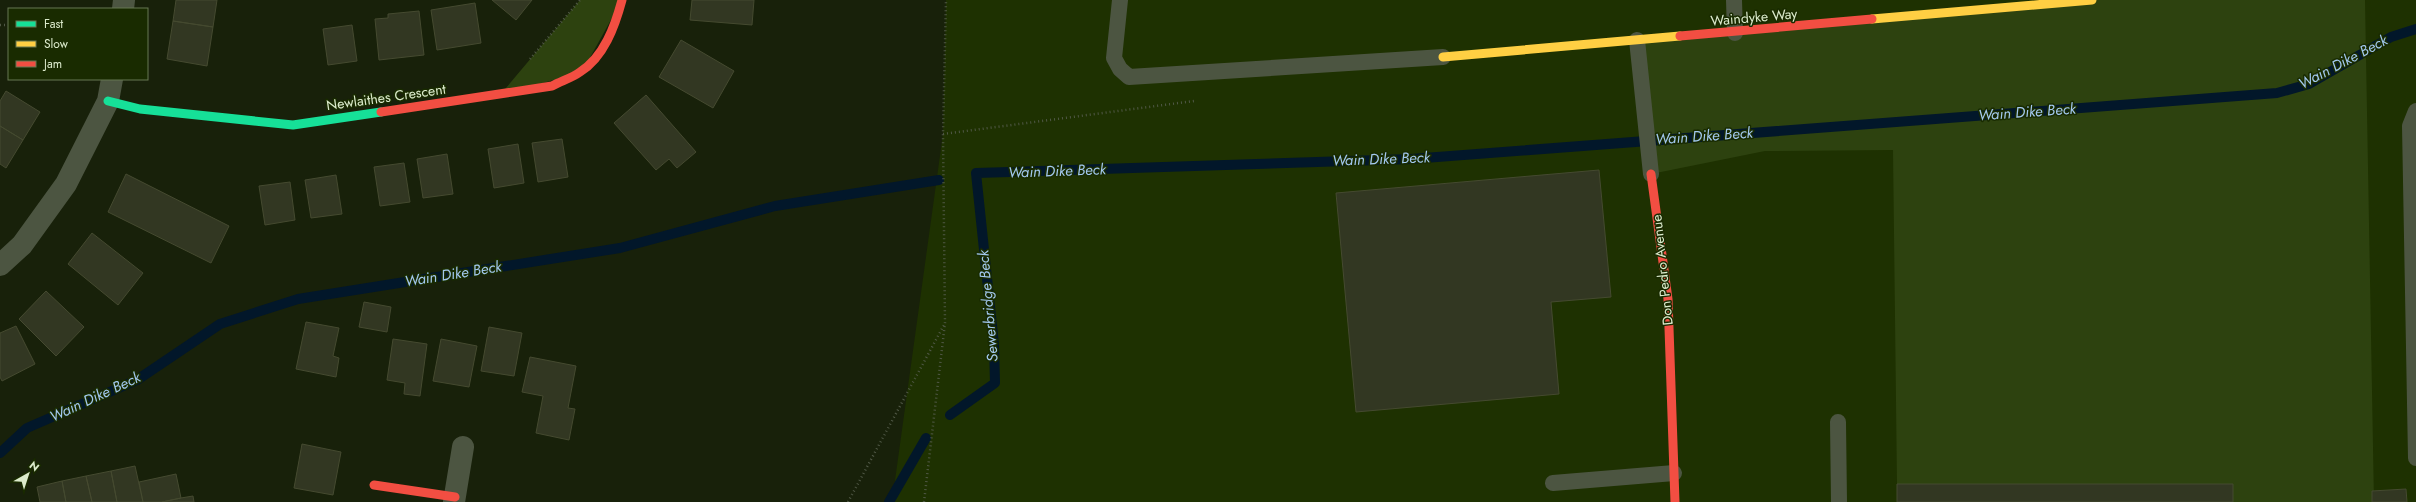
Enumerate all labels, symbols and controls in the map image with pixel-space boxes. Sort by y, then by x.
street label: Waindyke Way [1710,3,1799,31]
legend [8,8,148,80]
text: Fast [44,15,63,33]
water label: Wain Dike Beck [2295,29,2392,95]
text: Slow [44,35,69,53]
text: Jam [42,55,62,73]
street label: Newlaithes Crescent [325,79,448,115]
water label: Wain Dike Beck [1977,98,2077,126]
water label: Wain Dike Beck [1654,122,1754,150]
water label: Wain Dike Beck [1332,146,1431,172]
water label: Wain Dike Beck [1008,158,1107,184]
street label: Don Pedro Avenue [1646,214,1678,326]
water label: Sewerbridge Beck [972,249,1004,363]
water label: Wain Dike Beck [403,255,504,293]
water label: Wain Dike Beck [46,366,145,428]
north arrow [8,454,48,494]
text: N [26,457,43,475]

